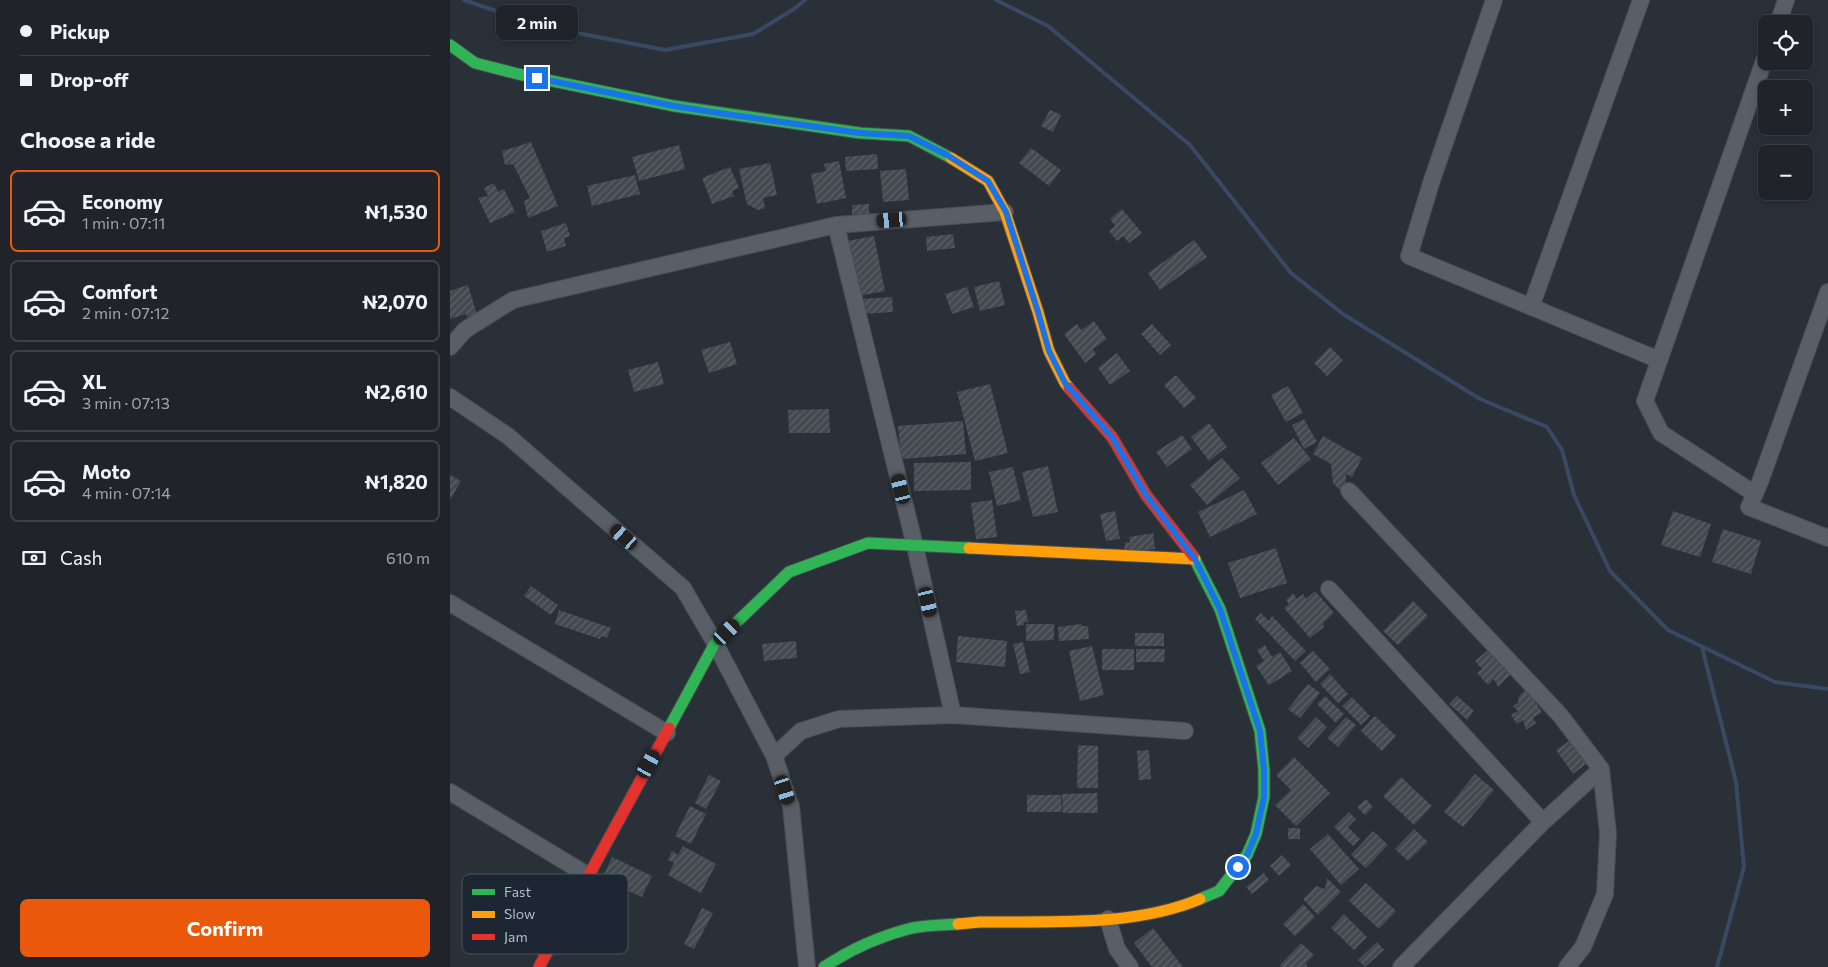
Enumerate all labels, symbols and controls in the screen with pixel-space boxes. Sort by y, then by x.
callout: 2 min [496,5,578,40]
text: 2 min [517,13,557,32]
map controls [1758,15,1813,200]
button: locate [1758,15,1813,70]
text: Pickup [50,20,110,43]
route end [526,67,548,89]
text: Drop-off [50,68,129,91]
button: + [1758,80,1813,135]
text: Choose a ride [20,126,155,153]
button: − [1758,145,1813,200]
icon: car [22,189,67,234]
text: Economy [82,190,163,213]
text: ₦1,530 [364,200,428,223]
car [876,211,907,229]
text: 1 min · 07:11 [82,213,165,232]
icon: car [22,279,67,324]
text: Comfort [82,280,158,303]
text: ₦2,070 [362,290,428,313]
text: 2 min · 07:12 [82,303,169,322]
icon: car [22,369,67,414]
text: XL [82,370,107,393]
text: ₦2,610 [364,380,428,403]
text: 3 min · 07:13 [82,393,170,412]
icon: car [22,459,67,504]
text: Moto [82,460,131,483]
text: ₦1,820 [364,470,428,493]
car [890,473,911,505]
text: 4 min · 07:14 [82,483,171,502]
car [607,521,640,553]
icon: cash [20,544,48,572]
text: Cash [60,546,102,569]
text: 610 m [386,548,430,567]
car [917,586,938,618]
car [711,616,743,648]
car [635,747,662,781]
car [773,773,796,807]
route start [1227,856,1249,878]
legend [462,874,628,954]
text: Fast [504,883,531,900]
button: Confirm [20,899,430,957]
text: Slow [504,905,535,922]
text: Jam [504,928,528,945]

